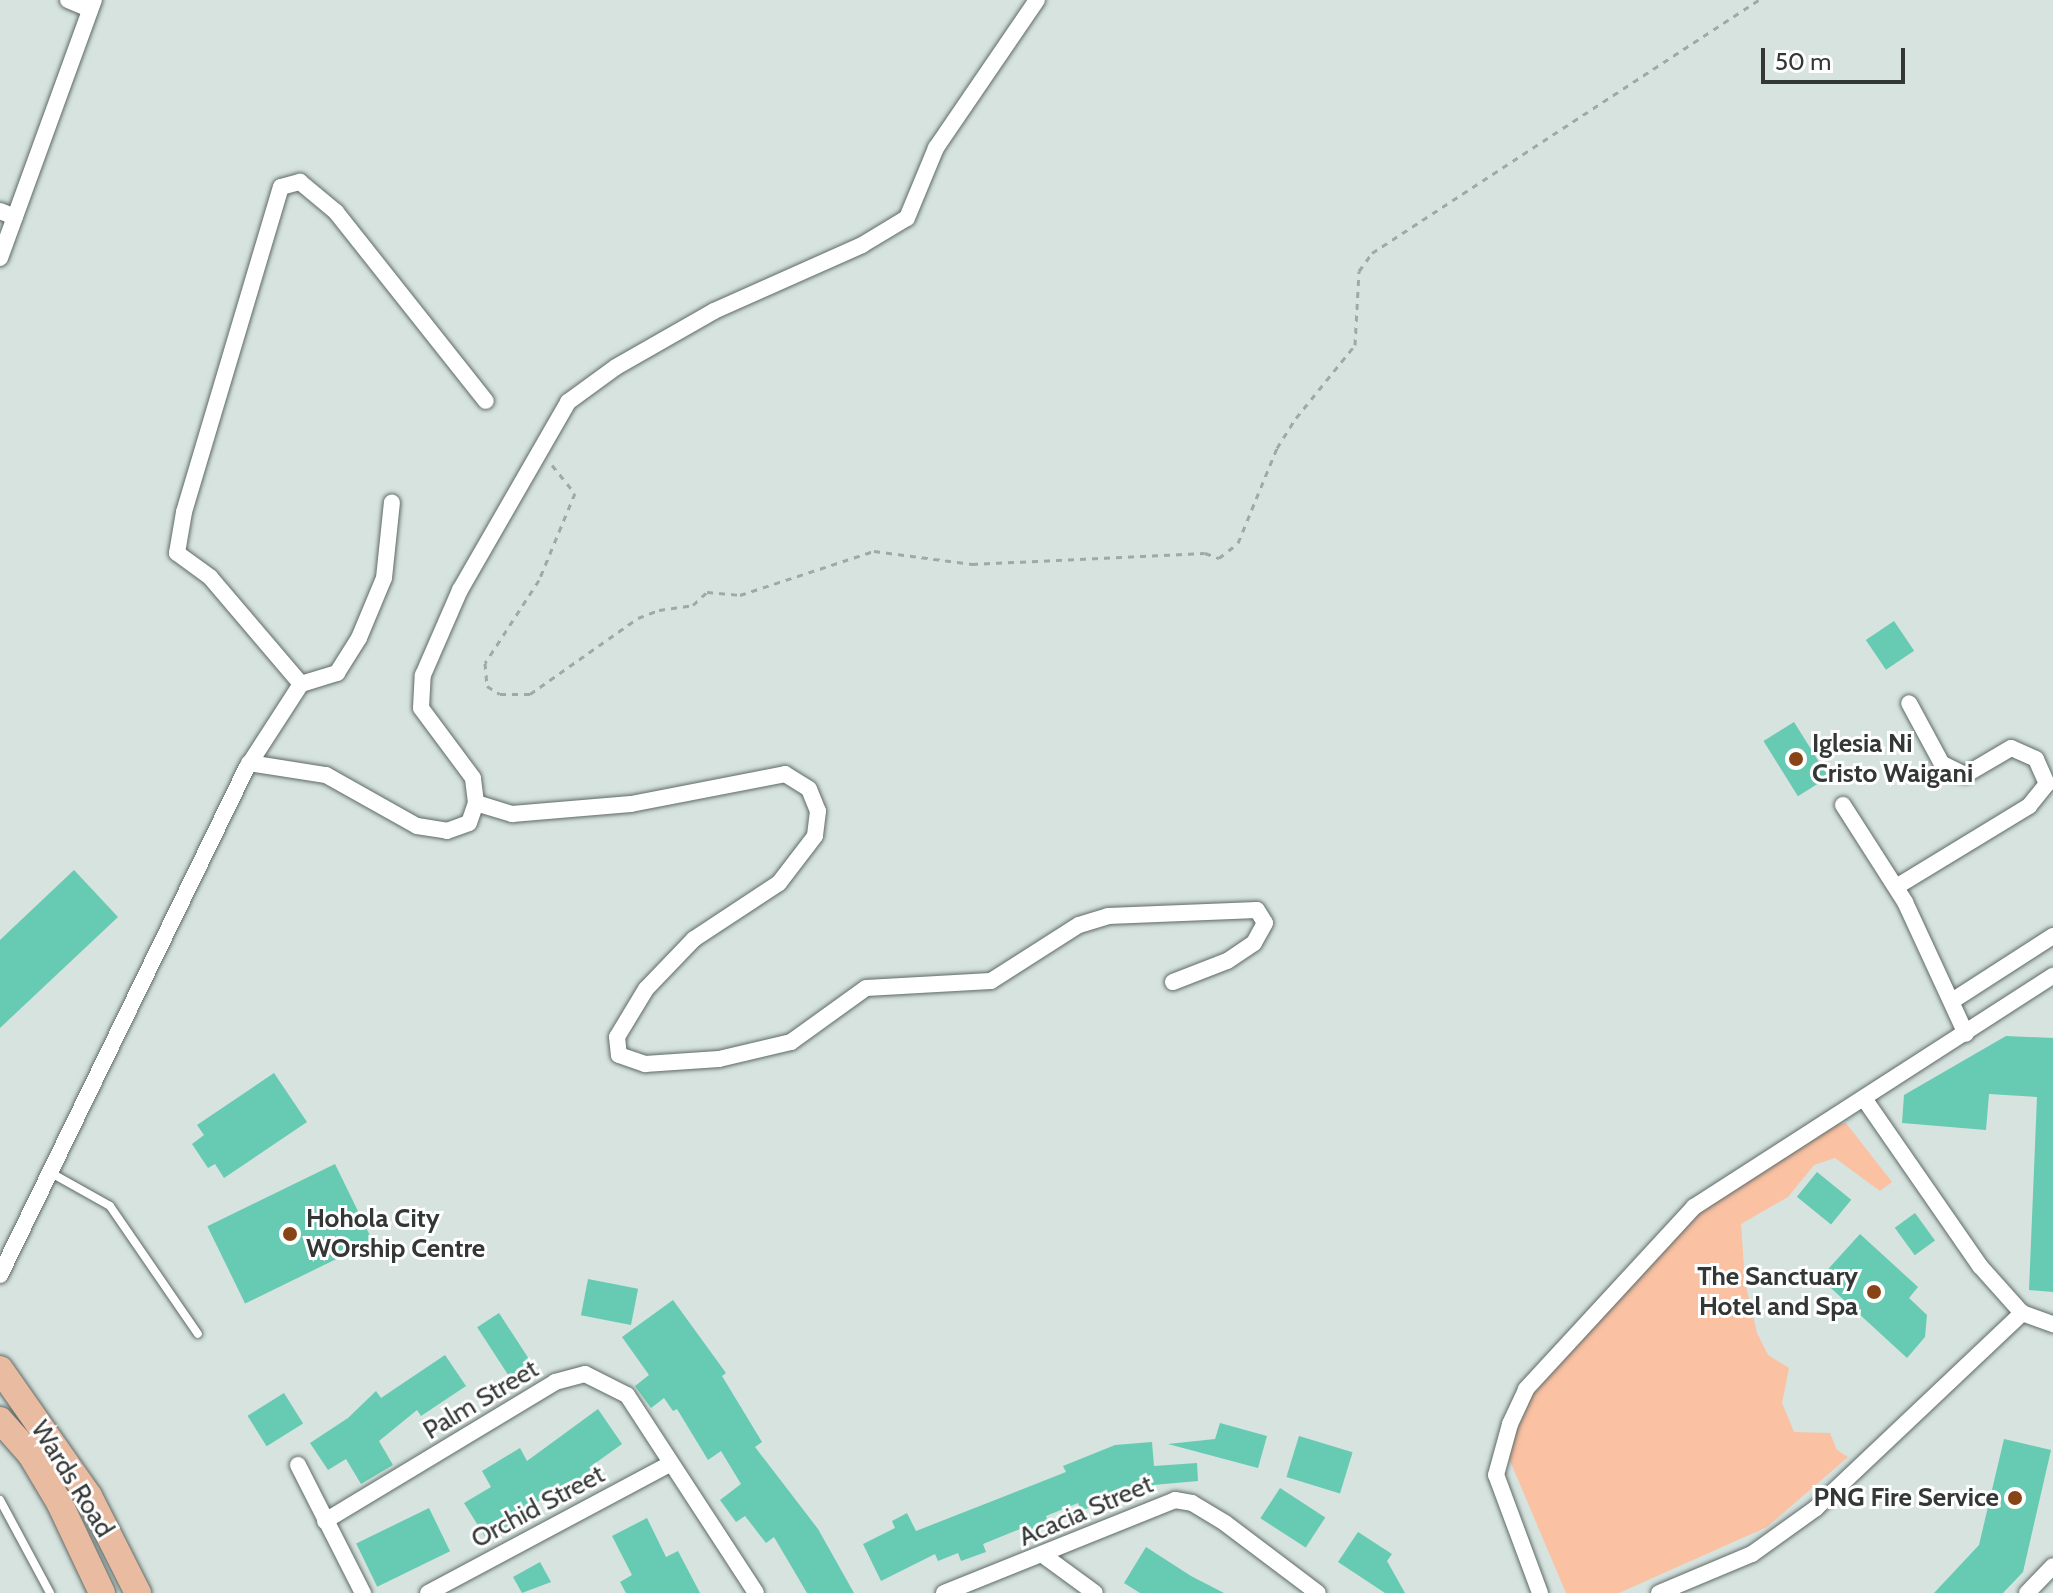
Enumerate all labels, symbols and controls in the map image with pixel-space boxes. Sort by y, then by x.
scale bar [1765,32,1909,82]
text: 50 m [1775,47,1831,76]
place label: Iglesia Ni Cristo Waigani [1812,728,1973,790]
marker: Iglesia Ni Cristo Waigani [1787,750,1805,768]
place label: Hohola City WOrship Centre [306,1203,485,1264]
marker: Hohola City WOrship Centre [281,1225,299,1243]
place label: The Sanctuary Hotel and Spa [1697,1261,1858,1322]
marker: The Sanctuary Hotel and Spa [1865,1283,1883,1301]
street label: Palm Street [418,1354,544,1446]
street label: Wards Road [24,1415,120,1543]
street label: Orchid Street [466,1459,610,1555]
street label: Acacia Street [1014,1469,1158,1553]
place label: PNG Fire Service [1813,1482,1999,1514]
marker: PNG Fire Service [2006,1489,2024,1507]

